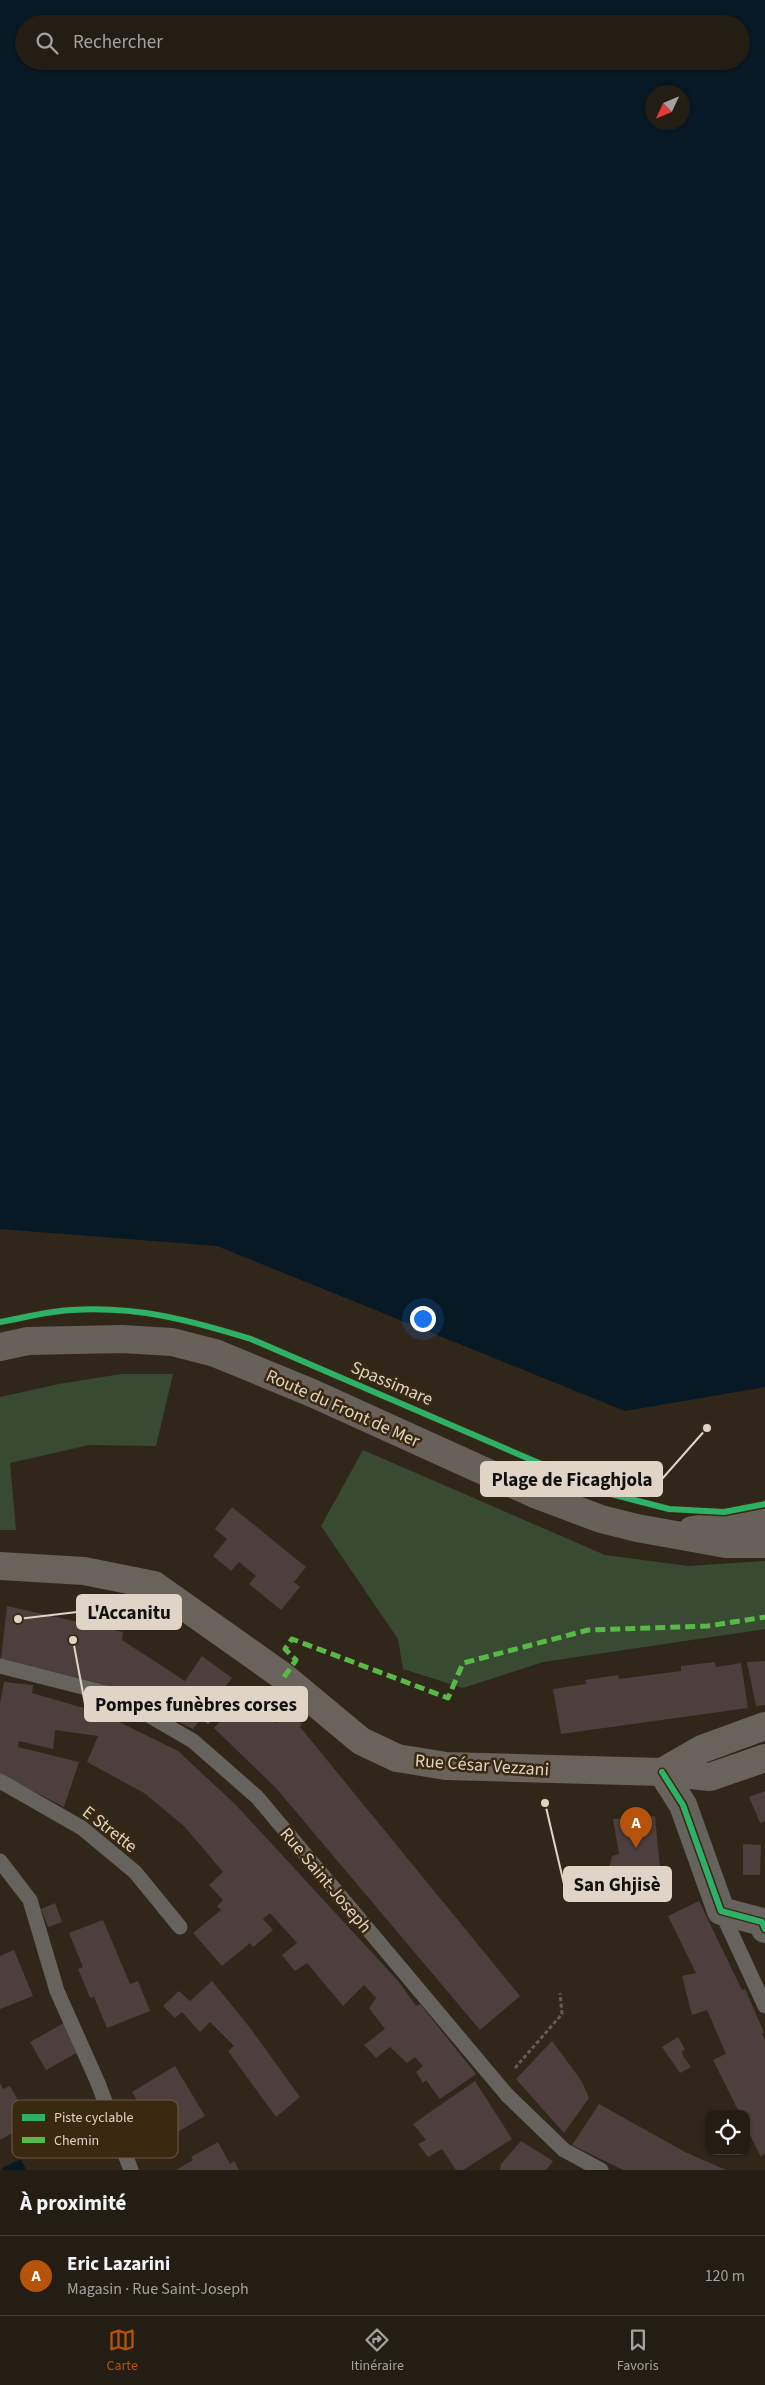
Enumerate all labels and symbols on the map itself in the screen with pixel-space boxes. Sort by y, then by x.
north arrow [645,85,690,130]
your location [410,1306,436,1332]
street label: Spassimare [347,1355,437,1412]
street label: Route du Front de Mer [262,1363,424,1454]
callout: Plage de Ficaghjola [481,1462,662,1496]
text: Plage de Ficaghjola [492,1467,652,1494]
callout: L'Accanitu [77,1595,181,1629]
text: L'Accanitu [87,1600,171,1627]
callout: Pompes funèbres corses [85,1687,307,1721]
text: Pompes funèbres corses [95,1692,297,1719]
street label: Rue César Vezzani [414,1748,550,1783]
street label: E Strette [77,1800,143,1859]
pin: A [620,1807,652,1848]
street label: Rue Saint-Joseph [274,1822,377,1939]
callout: San Ghjisè [564,1867,671,1901]
text: San Ghjisè [573,1872,661,1899]
legend [12,2100,178,2158]
text: Piste cyclable [54,2108,134,2128]
text: Chemin [54,2131,99,2151]

